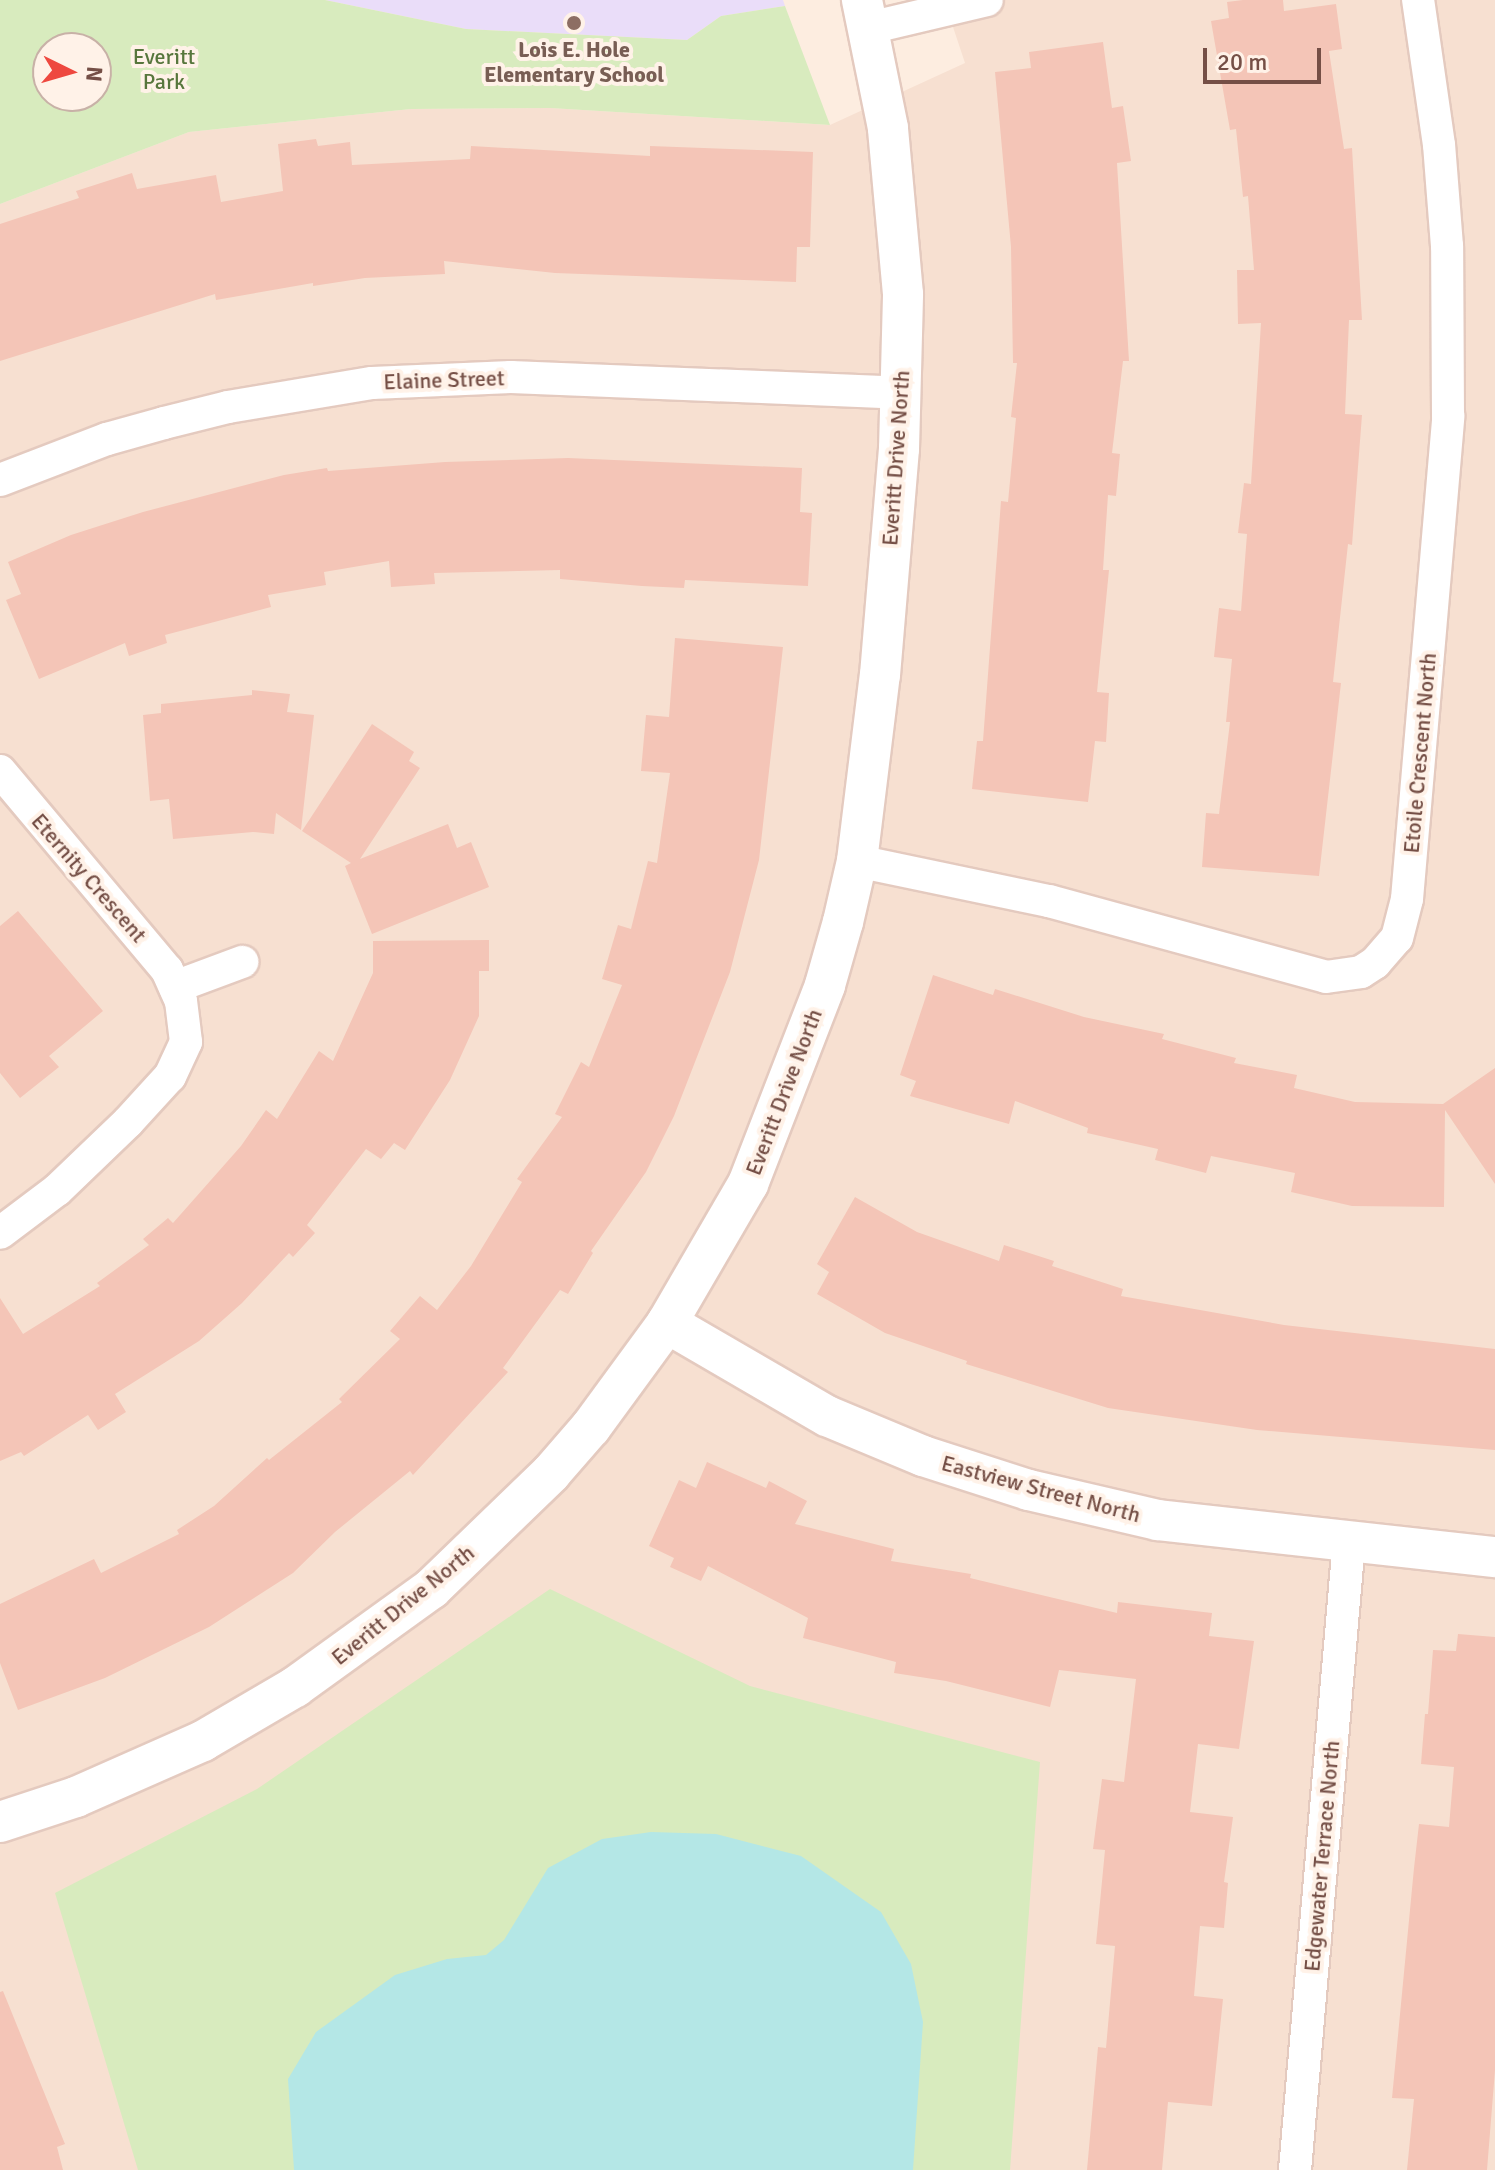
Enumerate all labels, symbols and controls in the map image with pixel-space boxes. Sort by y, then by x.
marker: Lois E. Hole Elementary School [565,14,583,32]
north arrow [32,32,112,112]
scale bar [1207,32,1325,82]
place label: Lois E. Hole Elementary School [484,36,664,88]
park label: Everitt Park [133,43,195,94]
text: 20 m [1217,47,1267,77]
text: N [80,65,109,83]
street label: Elaine Street [383,365,505,395]
street label: Everitt Drive North [877,369,915,547]
street label: Etoile Crescent North [1398,652,1442,854]
street label: Eternity Crescent [26,808,152,948]
street label: Everitt Drive North [740,1005,828,1179]
street label: Eastview Street North [939,1450,1143,1528]
street label: Everitt Drive North [326,1539,480,1671]
street label: Edgewater Terrace North [1299,1739,1345,1973]

